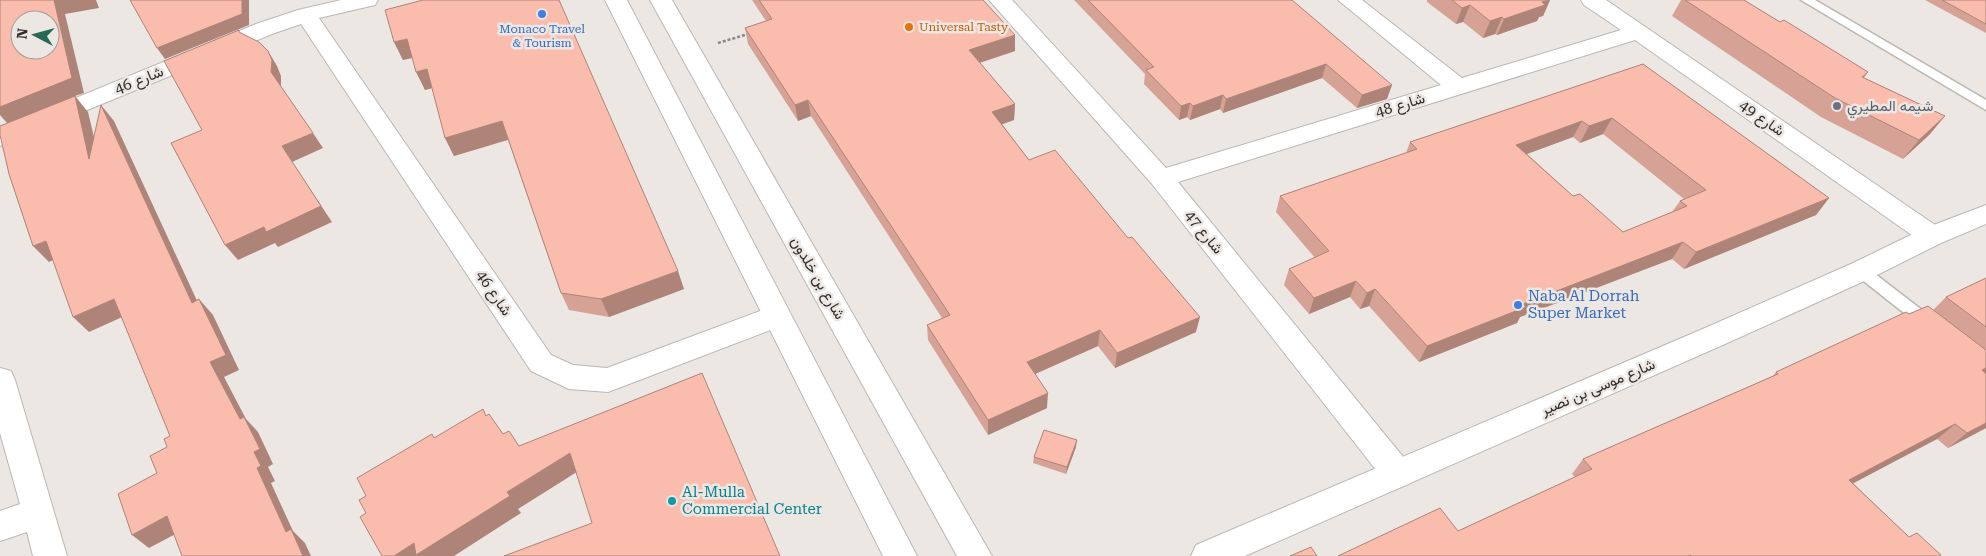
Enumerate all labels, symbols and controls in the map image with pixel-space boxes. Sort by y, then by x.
marker: Monaco Travel & Tourism [536,8,548,20]
north arrow [10,10,60,60]
place label: Universal Tasty [919,20,1009,34]
marker: Universal Tasty [903,21,915,33]
place label: Monaco Travel & Tourism [499,22,585,50]
text: N [14,27,31,40]
street label: شارع 46 [112,62,167,100]
street label: شارع 48 [1373,89,1428,123]
street label: شارع 49 [1735,96,1788,142]
place label: شيمه المطيري [1847,97,1933,119]
marker: شيمه المطيري [1831,100,1843,112]
street label: شارع 47 [1179,207,1227,259]
street label: شارع بن خلدون [785,233,849,324]
street label: شارع 46 [471,267,516,320]
place label: Naba Al Dorrah Super Market [1528,287,1640,322]
marker: Naba Al Dorrah Super Market [1512,299,1524,311]
street label: شارع موسى بن نصير [1537,355,1659,421]
place label: Al-Mulla Commercial Center [682,483,822,518]
marker: Al-Mulla Commercial Center [666,495,678,507]

